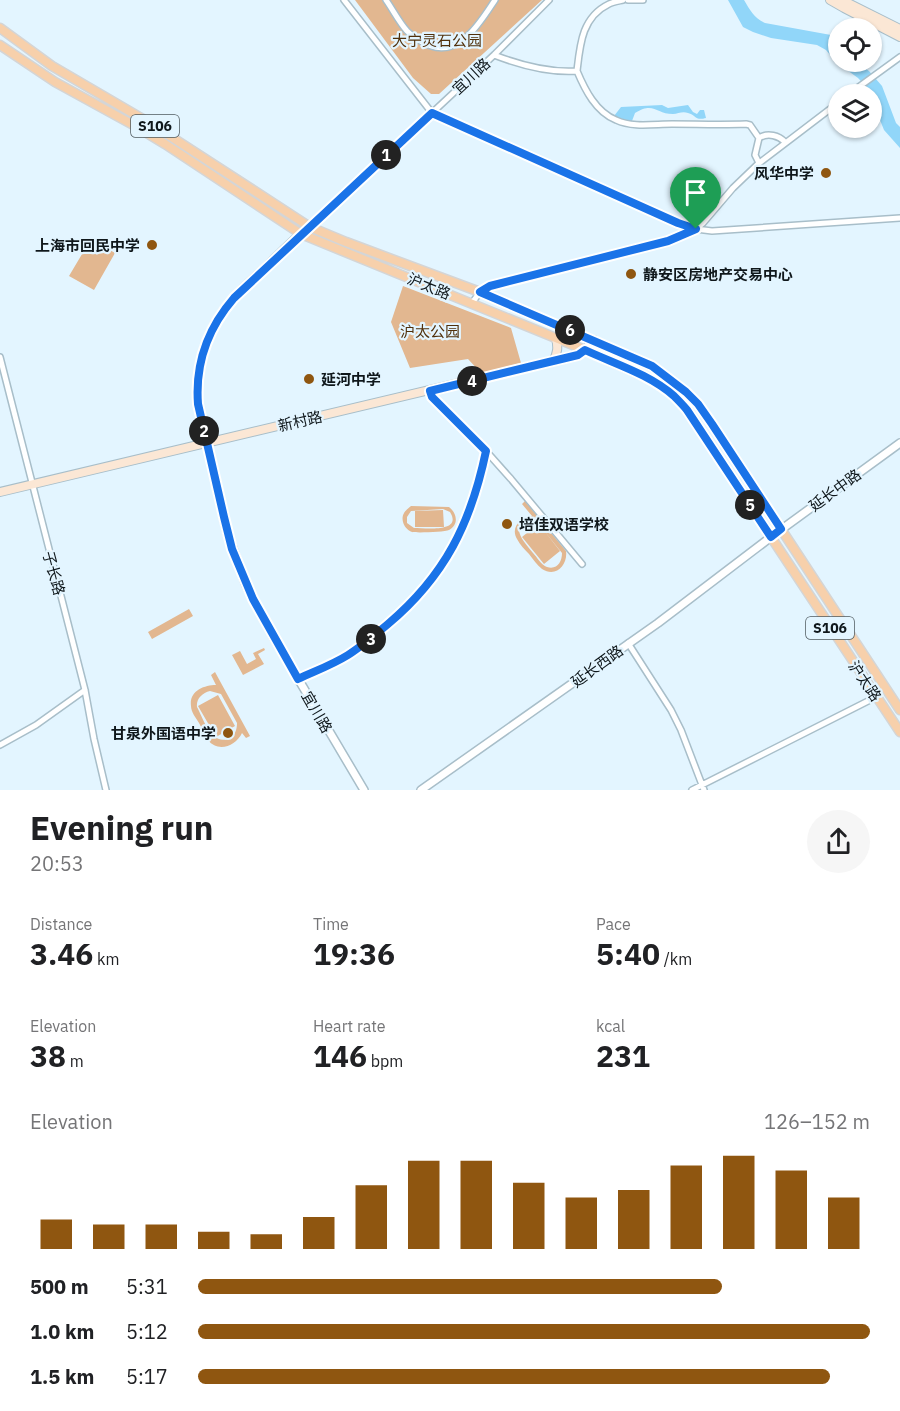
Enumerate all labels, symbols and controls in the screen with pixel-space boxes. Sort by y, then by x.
map controls [828,18,882,138]
button: locate [828,18,882,72]
park label: 大宁灵石公园 [392,31,482,50]
street label: 宜川路 [448,54,494,98]
button: layers [828,84,882,138]
road number: S106 [131,115,179,137]
pin: 1 [371,140,401,170]
text: 1 [381,145,391,165]
place label: 风华中学 [754,164,814,183]
marker: 风华中学 [819,166,833,180]
pin [670,167,721,229]
icon: arrive [679,176,712,209]
place label: 上海市回民中学 [35,236,140,255]
marker: 上海市回民中学 [145,238,159,252]
place label: 静安区房地产交易中心 [643,265,793,284]
marker: 静安区房地产交易中心 [624,267,638,281]
street label: 沪太路 [405,269,453,303]
pin: 6 [555,315,585,345]
text: 6 [565,320,575,340]
park label: 沪太公园 [400,322,460,341]
pin: 4 [457,366,487,396]
place label: 延河中学 [321,370,381,389]
text: 4 [467,371,477,391]
marker: 延河中学 [302,372,316,386]
street label: 新村路 [276,407,324,435]
pin: 2 [189,416,219,446]
text: 2 [199,421,209,441]
street label: 延长中路 [805,465,865,515]
pin: 5 [735,490,765,520]
text: 5 [745,495,755,515]
place label: 培佳双语学校 [519,515,609,534]
marker: 培佳双语学校 [500,517,514,531]
street label: 子长路 [39,549,69,597]
road number: S106 [806,617,854,639]
pin: 3 [356,624,386,654]
text: 3 [366,629,376,649]
street label: 延长西路 [567,641,627,691]
street label: 沪太路 [845,657,885,705]
street label: 宜川路 [298,688,336,736]
place label: 甘泉外国语中学 [111,724,216,743]
marker: 甘泉外国语中学 [221,726,235,740]
text: Evening run [30,806,214,849]
button: share [807,810,870,873]
text: 20:53 [30,850,84,877]
text: Distance [30,914,92,934]
text: Time [313,914,349,934]
text: Pace [596,914,631,934]
text: 3.46 [30,934,93,973]
text: 19:36 [313,934,395,973]
text: 5:40 [596,934,660,973]
text: km [93,949,120,969]
text: /km [660,949,692,969]
text: Elevation [30,1016,96,1036]
text: Heart rate [313,1016,386,1036]
text: kcal [596,1016,625,1036]
text: 38 [30,1036,66,1075]
text: 146 [313,1036,367,1075]
text: 231 [596,1036,650,1075]
text: m [66,1051,84,1071]
text: bpm [367,1051,403,1071]
text: Elevation [30,1108,113,1135]
text: 126–152 m [764,1108,870,1135]
text: 500 m [30,1273,89,1300]
text: 5:31 [126,1273,168,1300]
text: 1.0 km [30,1318,94,1345]
text: 5:12 [126,1318,168,1345]
text: 1.5 km [30,1363,94,1390]
text: 5:17 [126,1363,168,1390]

